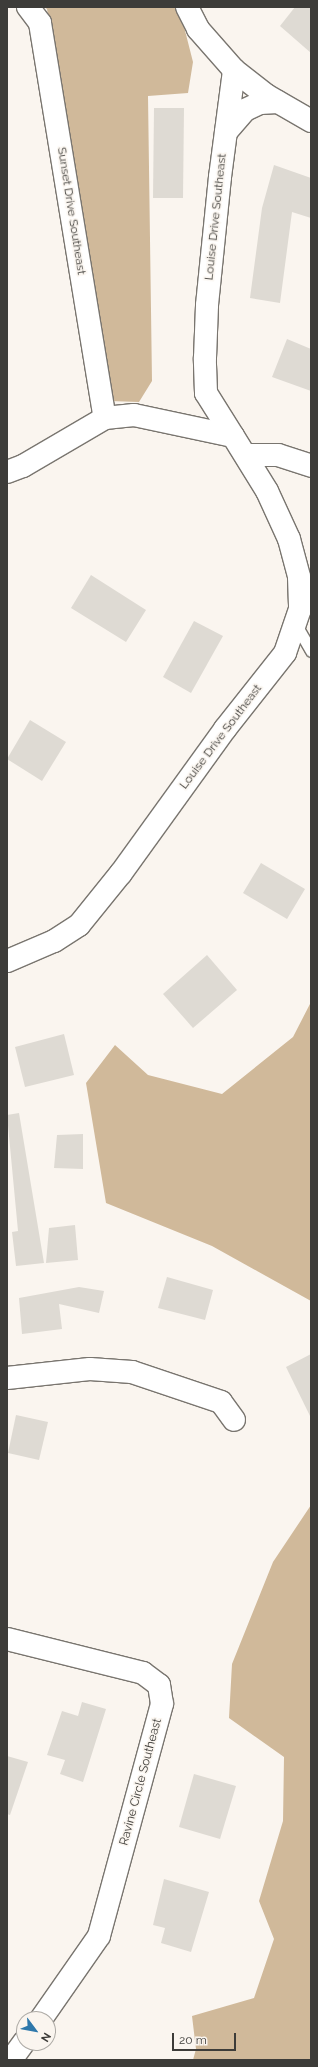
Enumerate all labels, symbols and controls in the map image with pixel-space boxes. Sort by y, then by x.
street label: Sunset Drive Southeast [54,146,88,276]
street label: Louise Drive Southeast [202,153,230,281]
street label: Louise Drive Southeast [177,682,265,792]
street label: Ravine Circle Southeast [117,1717,165,1847]
north arrow [16,2011,56,2051]
scale bar [174,2025,238,2051]
text: N [38,2030,53,2044]
text: 20 m [179,2033,207,2047]

